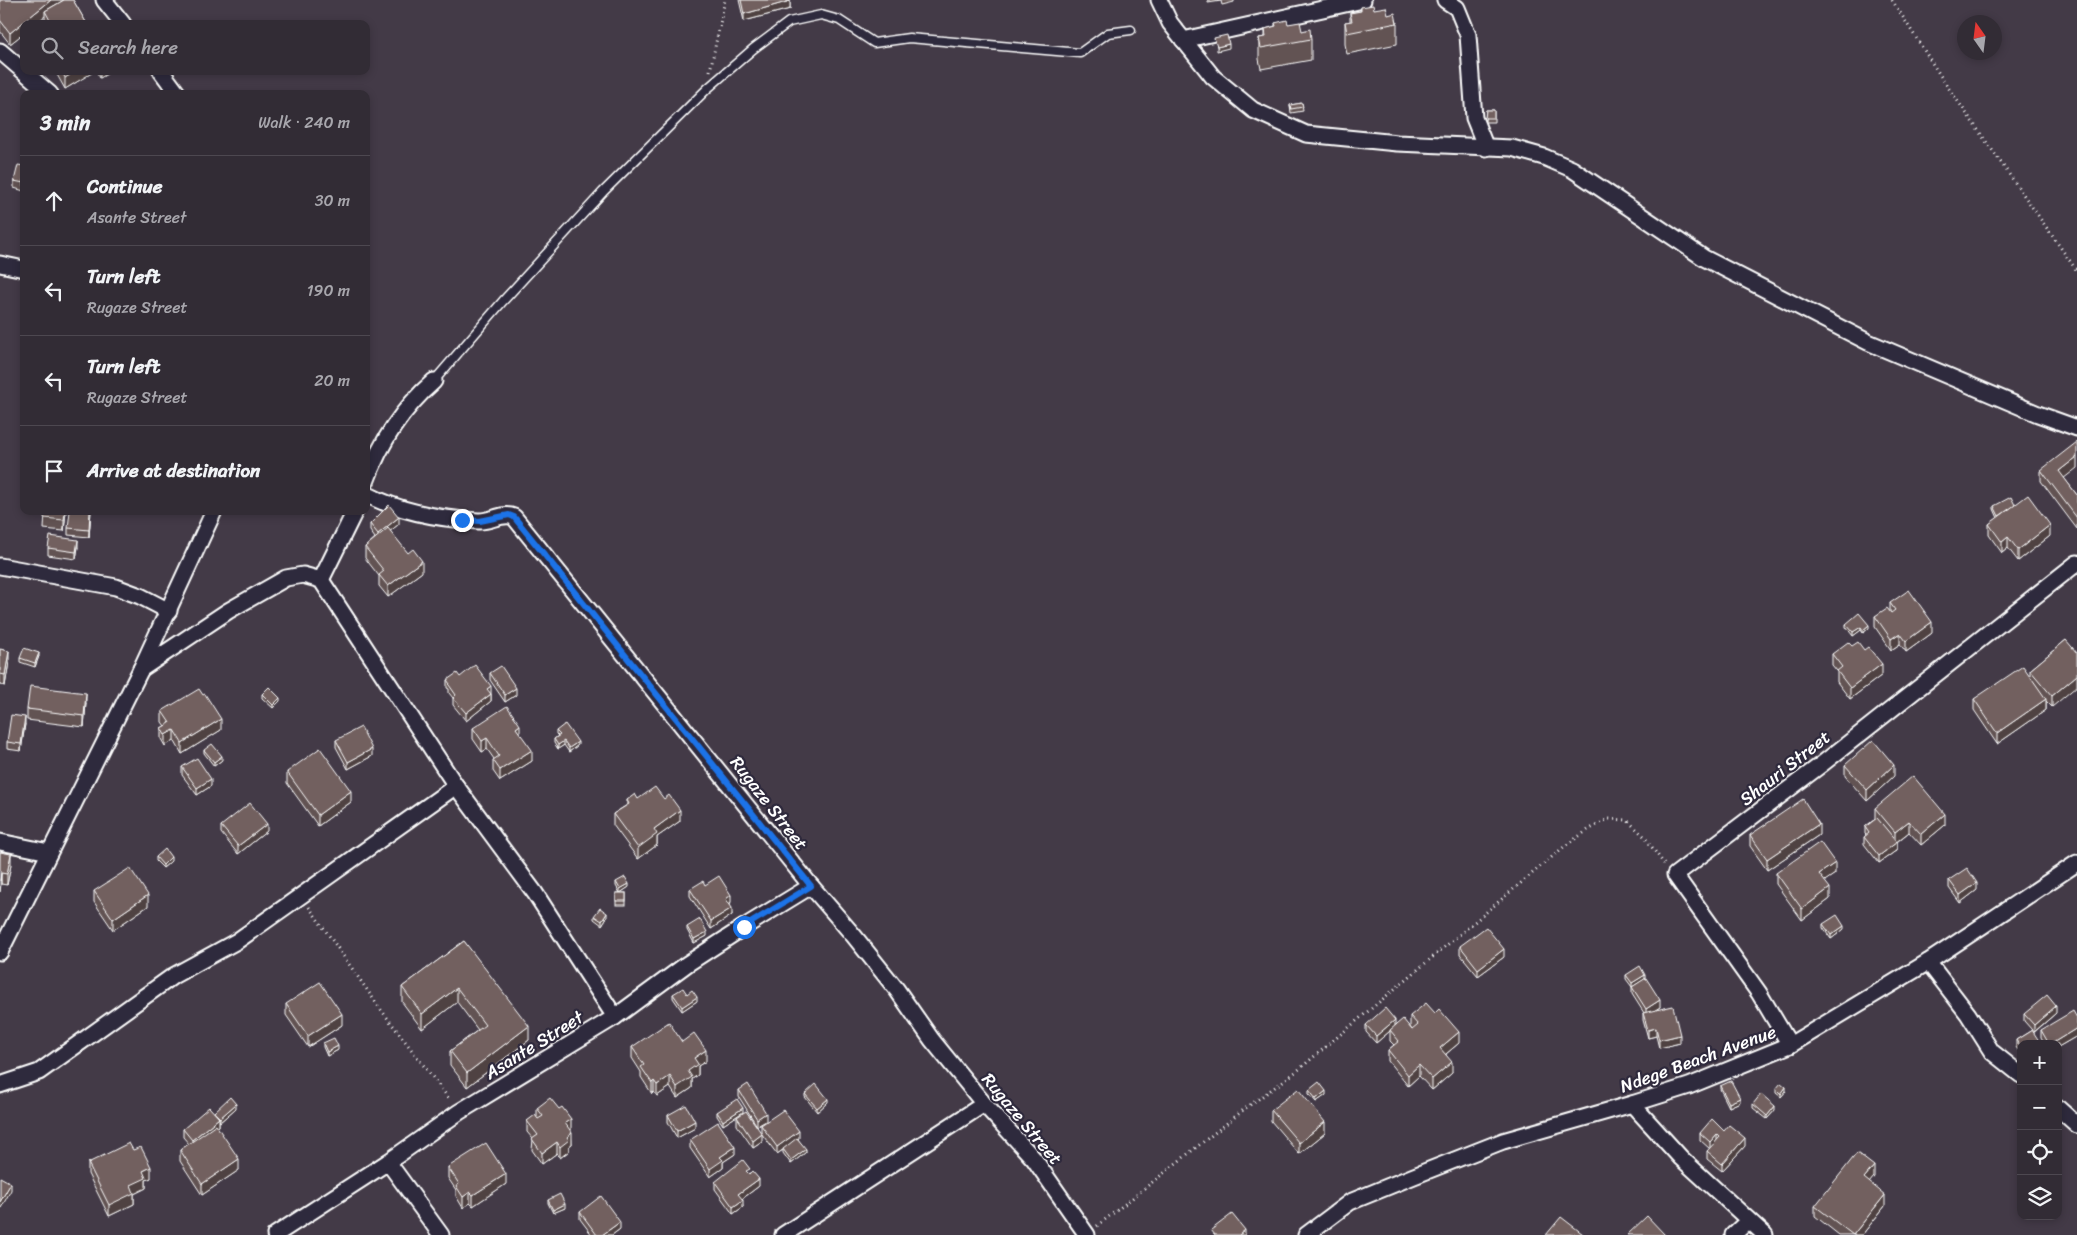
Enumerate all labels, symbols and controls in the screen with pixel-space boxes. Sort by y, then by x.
north arrow [1957,15,2002,60]
search box [20,20,370,75]
text: Search here [78,31,178,64]
icon: search [38,34,66,62]
text: 3 min [40,104,90,142]
text: Walk · 240 m [258,108,350,137]
text: Continue [87,170,163,203]
text: 30 m [315,186,350,215]
icon: ahead [40,187,68,215]
text: Asante Street [87,203,186,232]
text: Turn left [87,260,160,293]
text: 190 m [307,276,350,305]
icon: left [40,277,68,305]
text: Rugaze Street [87,293,187,322]
text: Turn left [87,350,160,383]
text: 20 m [314,366,350,395]
icon: left [40,367,68,395]
text: Rugaze Street [87,383,187,412]
text: Arrive at destination [87,454,260,487]
icon: arrive [40,457,68,485]
route end [451,509,474,532]
street label: Shauri Street [1732,722,1838,814]
street label: Rugaze Street [722,749,816,857]
route start [733,916,756,939]
street label: Asante Street [477,1001,590,1089]
street label: Ndege Beach Avenue [1615,1016,1781,1102]
map controls [2017,1040,2062,1220]
button: + [2017,1040,2062,1085]
street label: Rugaze Street [973,1065,1071,1173]
button: − [2017,1085,2062,1130]
button: locate [2017,1130,2062,1175]
button: layers [2017,1175,2062,1220]

